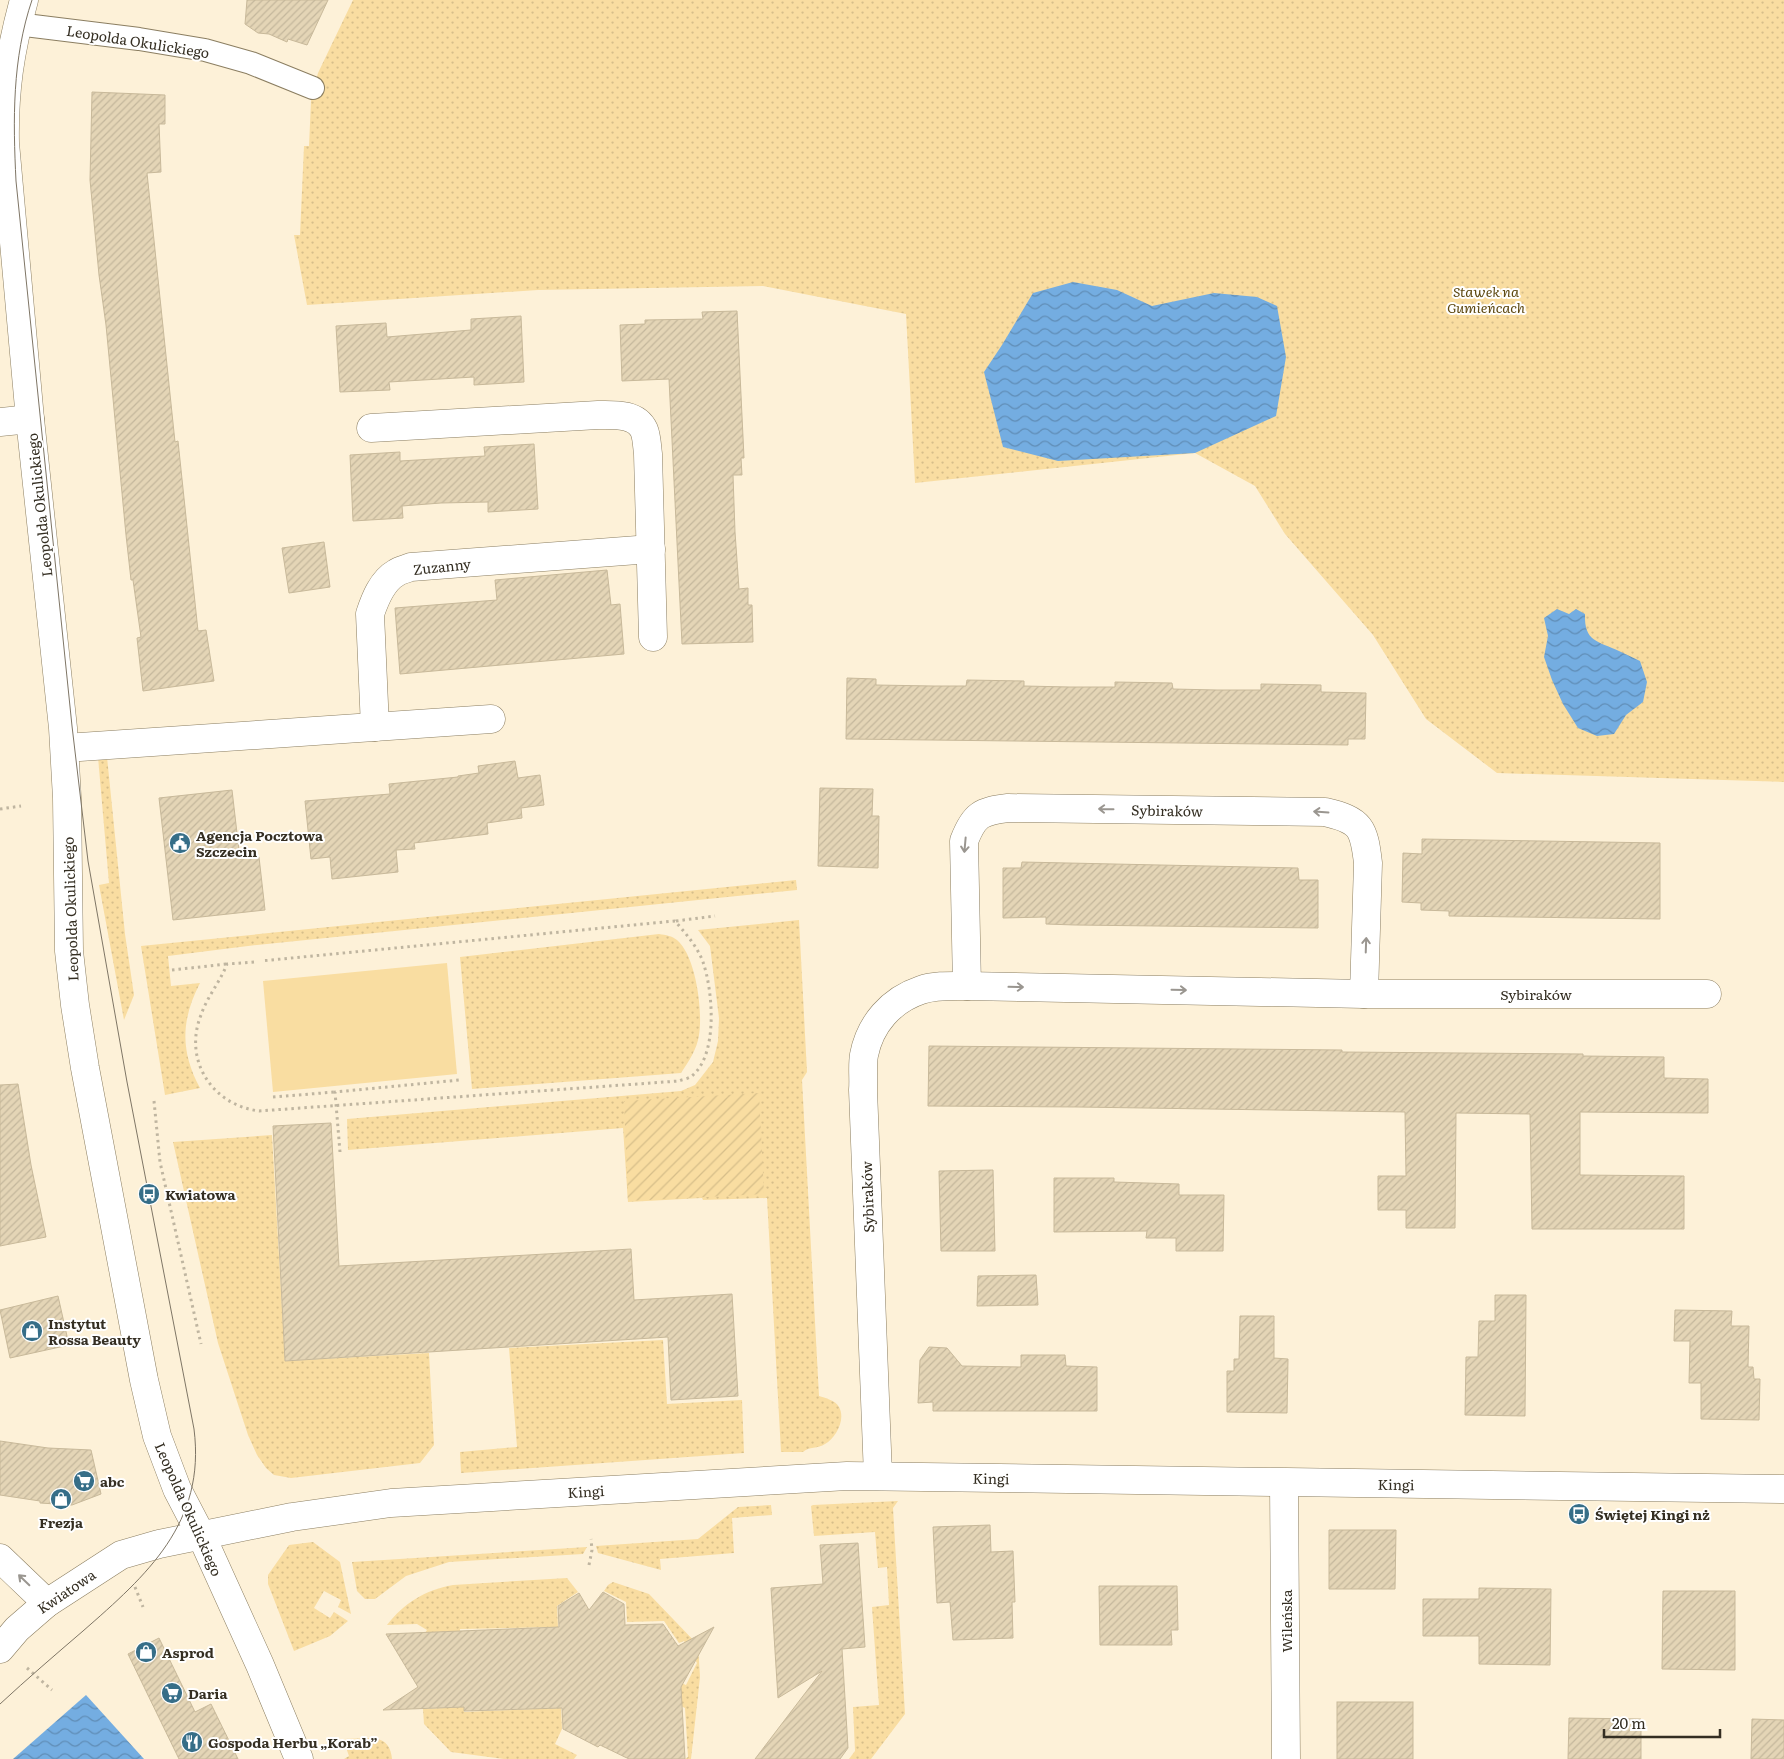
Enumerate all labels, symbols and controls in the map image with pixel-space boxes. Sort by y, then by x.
street label: Leopolda Okulickiego [65,20,211,62]
park label: Stawek na Gumieńcach [1447,281,1526,317]
street label: Leopolda Okulickiego [22,432,56,578]
street label: Zuzanny [412,553,473,579]
street label: Sybiraków [1131,799,1203,821]
one-way arrow [1098,804,1114,814]
one-way arrow [1313,807,1329,817]
place label: Agencja Pocztowa Szczecin [196,825,324,861]
public building icon: Agencja Pocztowa Szczecin [168,831,192,855]
street label: Leopolda Okulickiego [57,836,83,982]
one-way arrow [960,837,970,853]
one-way arrow [1361,938,1371,954]
one-way arrow [1008,982,1024,992]
street label: Sybiraków [1500,984,1572,1004]
one-way arrow [1170,985,1186,995]
street label: Sybiraków [856,1161,878,1233]
bus stop icon: Kwiatowa [137,1182,161,1206]
place label: Kwiatowa [165,1184,236,1204]
place label: Instytut Rossa Beauty [48,1313,141,1349]
shop icon: Instytut Rossa Beauty [20,1319,44,1343]
street label: Leopolda Okulickiego [150,1439,228,1579]
street label: Kingi [972,1468,1010,1488]
supermarket icon: abc [72,1469,96,1493]
place label: abc [100,1471,125,1491]
street label: Kingi [1377,1474,1415,1494]
street label: Kingi [567,1480,605,1502]
shop icon: Frezja [49,1487,73,1511]
bus stop icon: Świętej Kingi nż [1567,1502,1591,1526]
place label: Świętej Kingi nż [1595,1504,1710,1524]
place label: Frezja [39,1512,84,1532]
street label: Kwiatowa [33,1564,100,1618]
one-way arrow [17,1574,30,1586]
street label: Wileńska [1276,1589,1296,1652]
shop icon: Asprod [134,1640,158,1664]
place label: Asprod [162,1642,214,1662]
supermarket icon: Daria [160,1681,184,1705]
place label: Daria [188,1683,228,1703]
scale bar [1604,1706,1720,1738]
text: 20 m [1612,1711,1646,1734]
restaurant icon: Gospoda Herbu „Korab” [180,1730,204,1754]
place label: Gospoda Herbu „Korab” [208,1732,378,1752]

